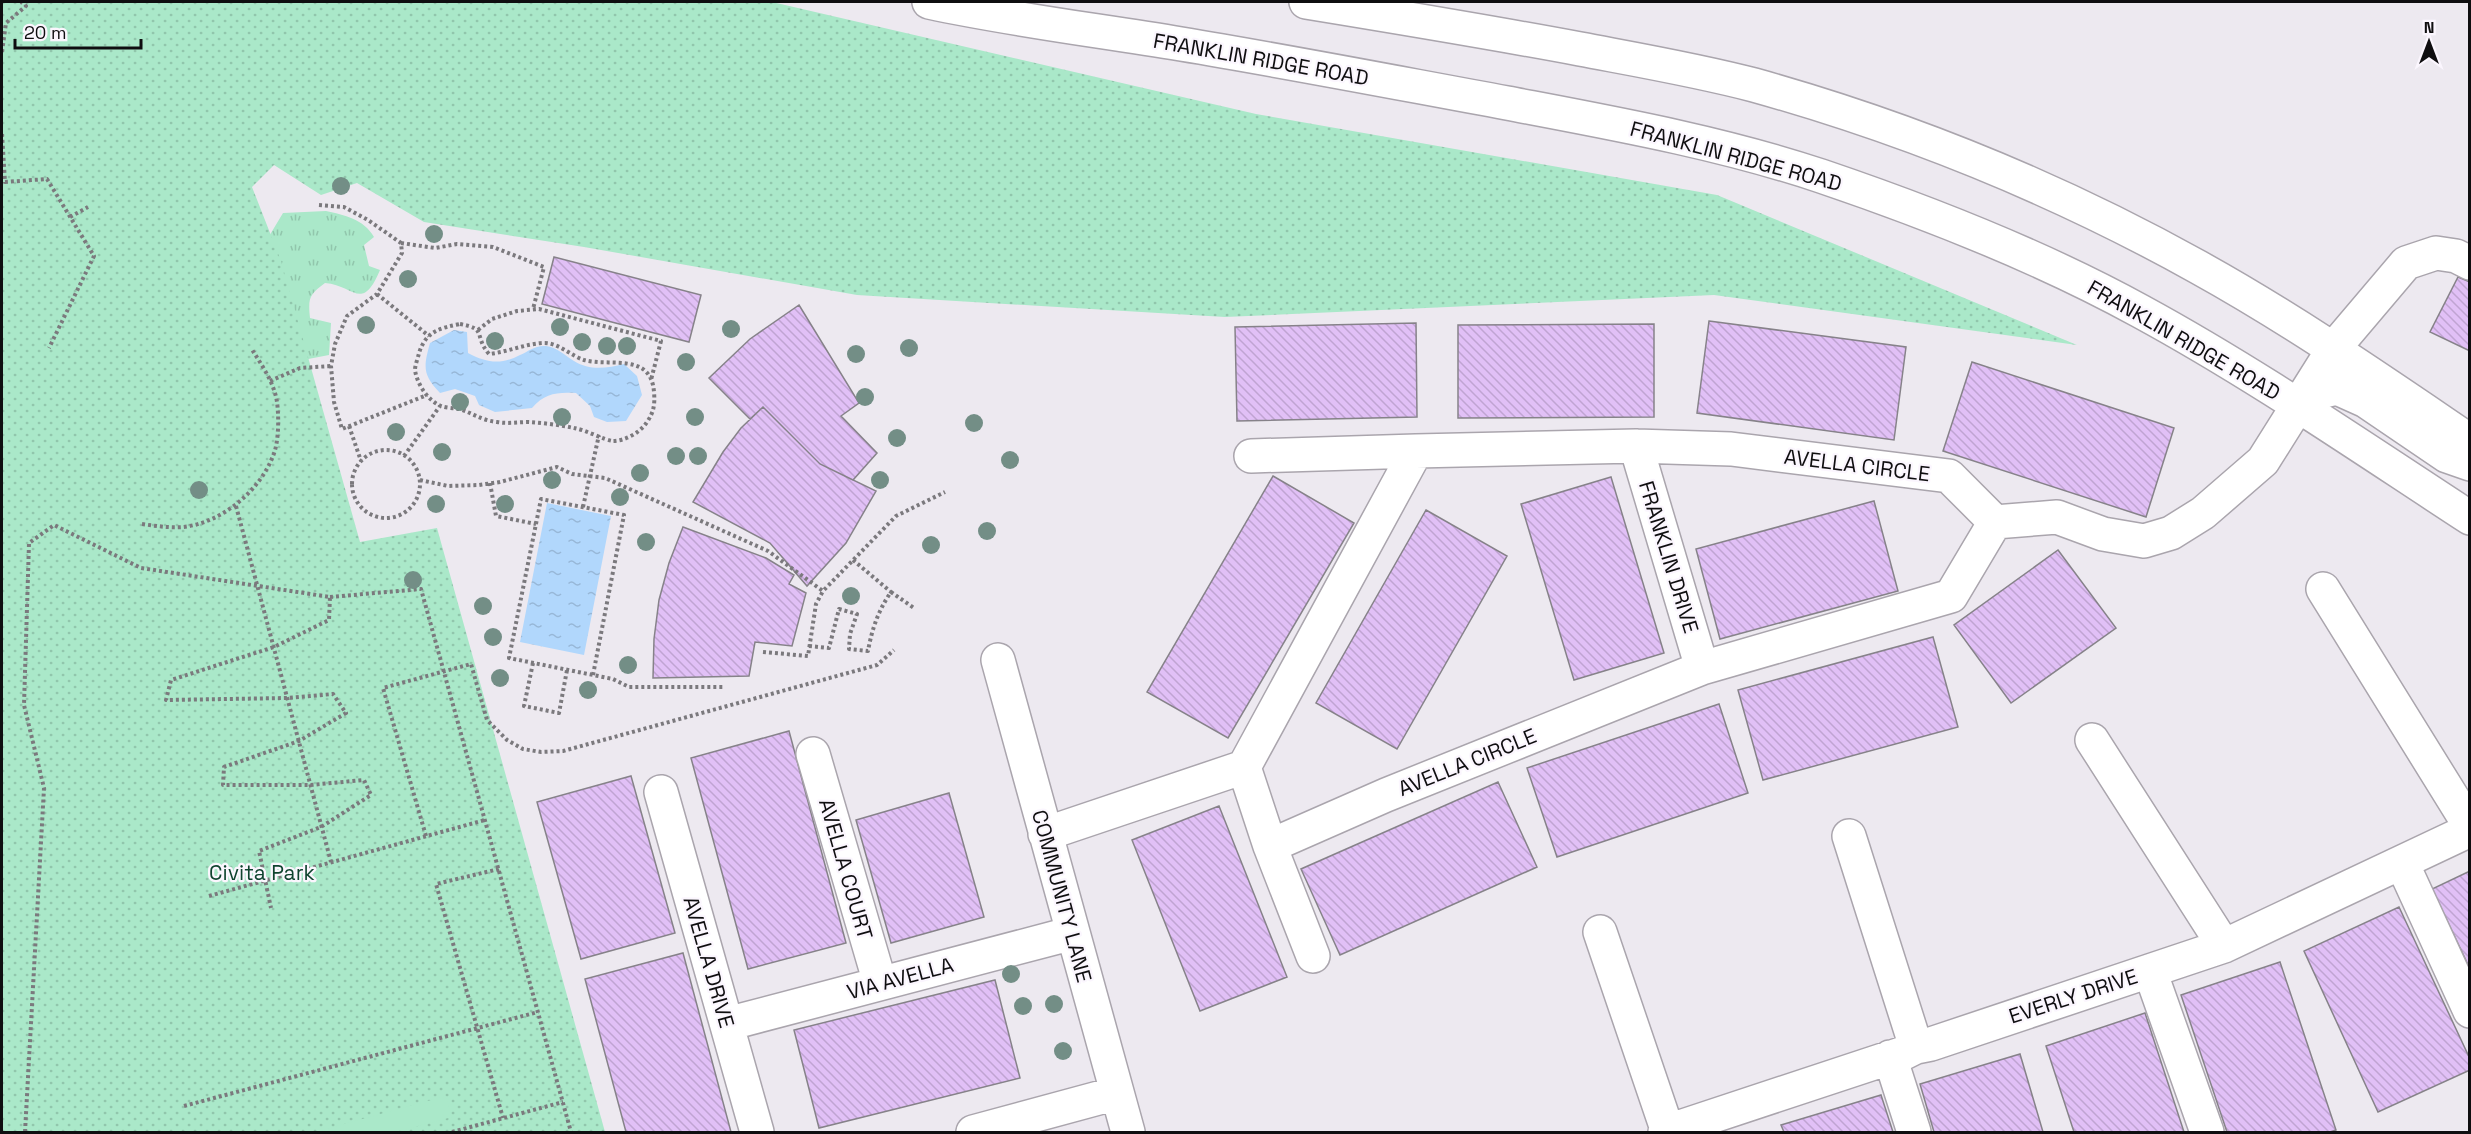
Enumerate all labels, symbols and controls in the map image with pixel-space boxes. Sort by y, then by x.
scale bar [15,12,141,50]
north arrow [2399,12,2459,72]
text: N [2424,17,2434,38]
text: 20 m [24,21,67,44]
street label: FRANKLIN RIDGE ROAD [1151,27,1371,91]
street label: FRANKLIN RIDGE ROAD [1627,115,1845,197]
street label: FRANKLIN RIDGE ROAD [2083,274,2285,406]
street label: AVELLA CIRCLE [1782,443,1932,487]
street label: FRANKLIN DRIVE [1633,478,1705,636]
street label: AVELLA CIRCLE [1394,722,1540,802]
street label: AVELLA COURT [813,796,879,942]
street label: COMMUNITY LANE [1026,807,1098,985]
park label: Civita Park [209,859,315,886]
street label: AVELLA DRIVE [677,893,741,1031]
street label: VIA AVELLA [844,951,956,1005]
street label: EVERLY DRIVE [2005,962,2141,1030]

